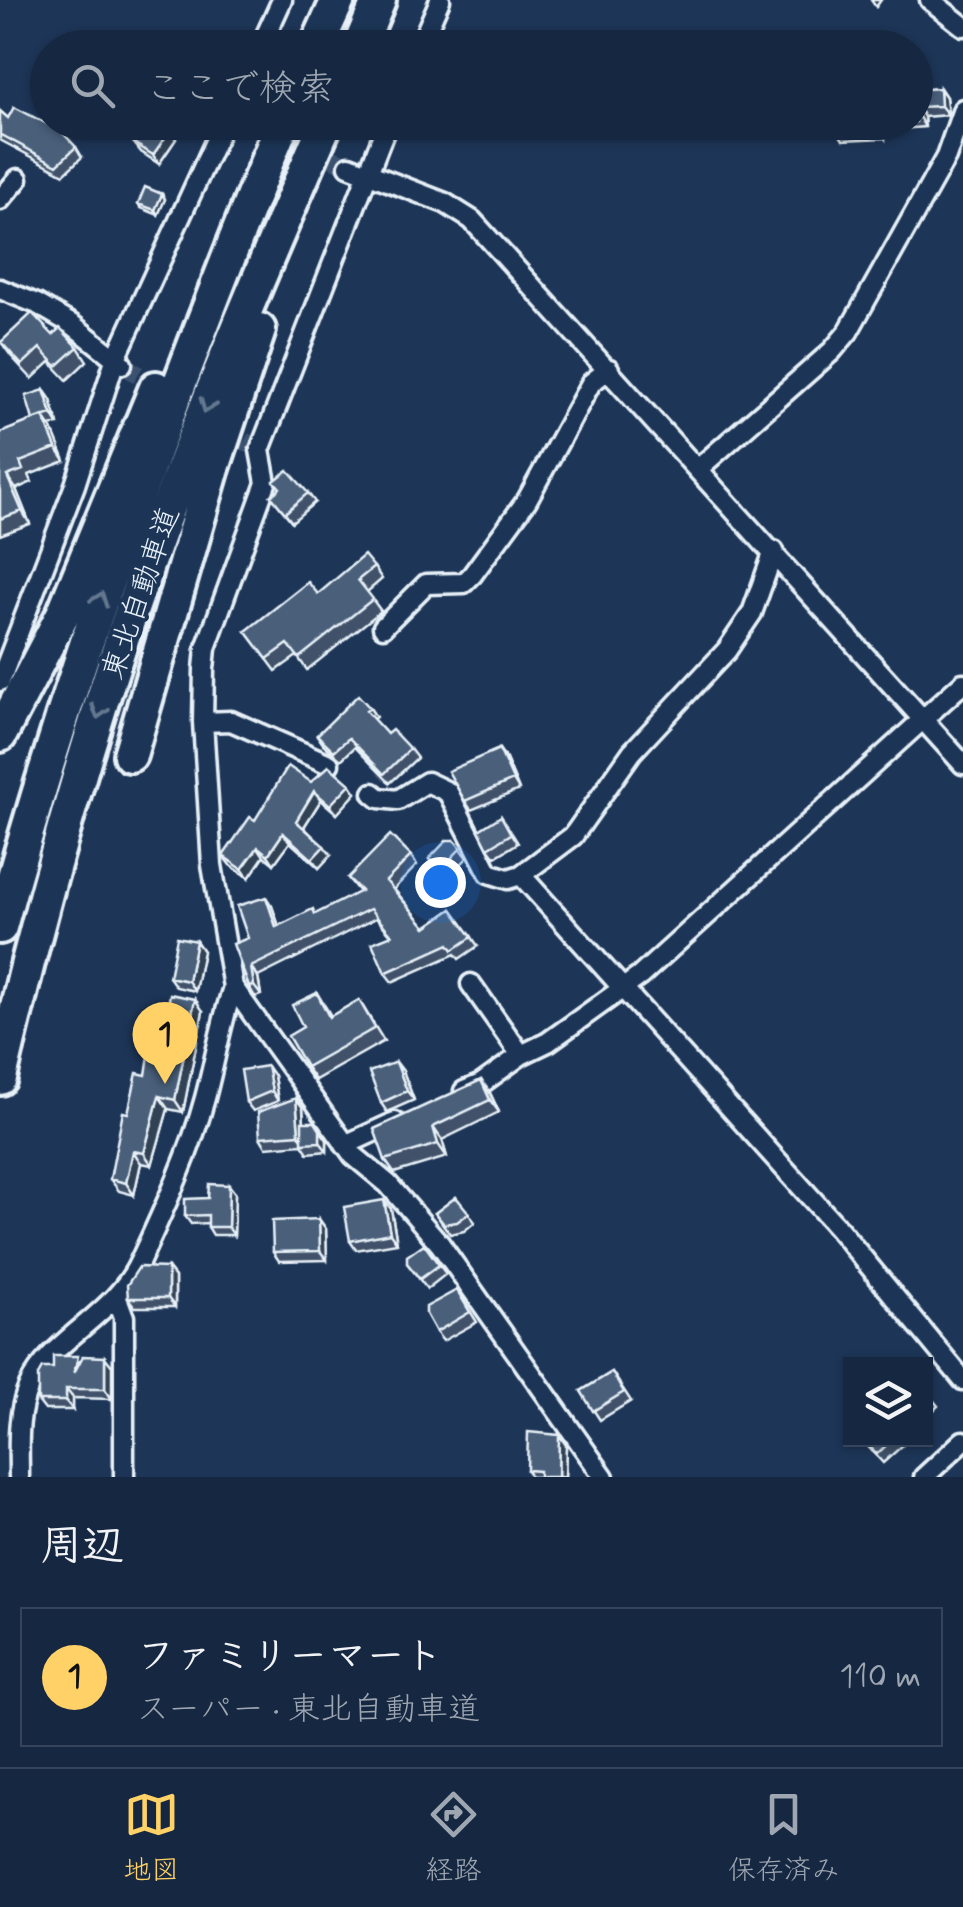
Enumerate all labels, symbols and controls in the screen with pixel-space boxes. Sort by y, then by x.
search box [30,30,933,140]
icon: search [65,58,120,113]
text: ここで検索 [145,65,335,114]
one-way arrow [199,396,219,414]
street label: 東北自動車道 [94,502,189,685]
one-way arrow [88,592,109,609]
one-way arrow [91,703,111,720]
your location [415,857,466,908]
pin: 1 [132,1002,198,1084]
map controls [843,1357,933,1447]
button: layers [843,1357,933,1447]
text: 周辺 [40,1520,124,1575]
text: ファミリーマート [137,1633,443,1682]
text: 1 [67,1656,82,1698]
text: 110 m [840,1656,921,1698]
text: スーパー · 東北自動車道 [137,1689,480,1731]
tab: 地図 [123,1787,179,1890]
tab: 経路 [425,1787,482,1890]
tab: 保存済み [728,1787,840,1890]

